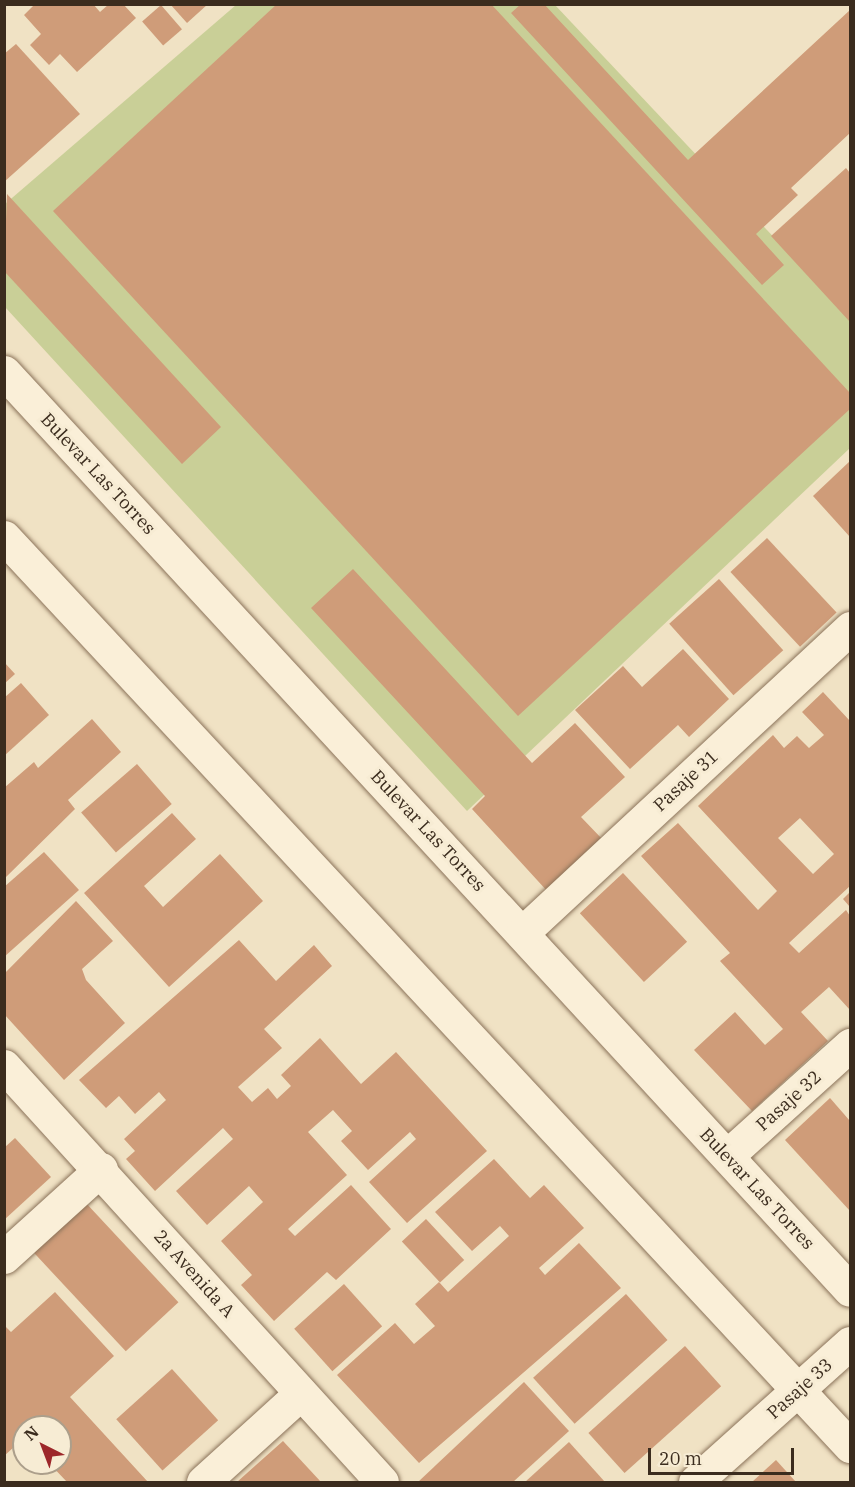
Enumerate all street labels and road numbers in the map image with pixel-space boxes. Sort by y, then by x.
street label: Bulevar Las Torres [36,409,160,539]
street label: Pasaje 31 [649,746,723,816]
street label: Bulevar Las Torres [366,766,490,896]
street label: Pasaje 32 [752,1066,826,1136]
street label: Bulevar Las Torres [695,1124,819,1254]
street label: 2a Avenida A [149,1226,239,1322]
street label: Pasaje 33 [763,1354,837,1424]

